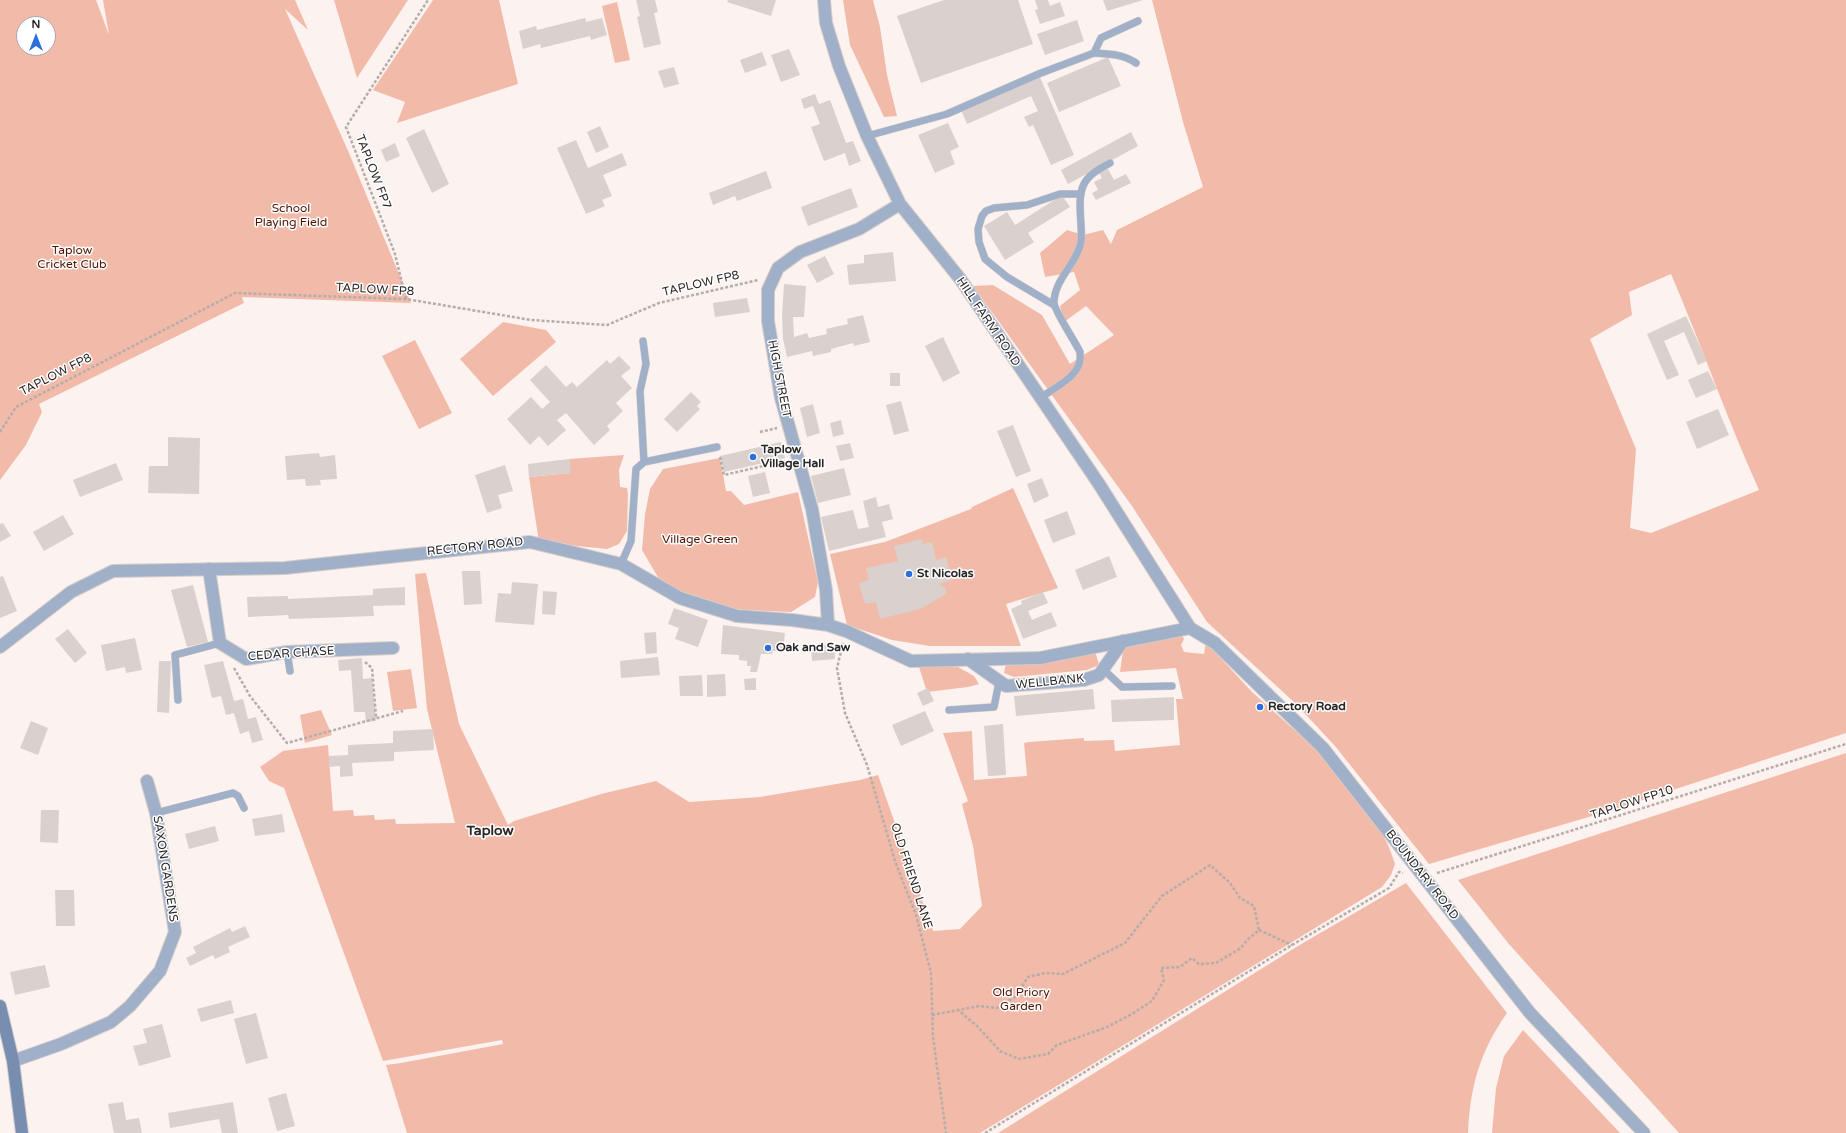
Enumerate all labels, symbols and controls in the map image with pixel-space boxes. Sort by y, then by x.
north arrow [16,16,56,56]
text: N [32,18,40,31]
street label: TAPLOW FP7 [352,133,394,211]
park label: School Playing Field [255,202,327,230]
park label: Taplow Cricket Club [37,244,107,272]
street label: TAPLOW FP8 [661,268,741,300]
street label: HILL FARM ROAD [953,275,1023,369]
street label: TAPLOW FP8 [335,281,415,299]
street label: HIGH STREET [764,339,794,419]
street label: TAPLOW FP8 [18,351,94,399]
place label: Taplow Village Hall [761,443,824,471]
marker: Taplow Village Hall [748,452,758,462]
park label: Village Green [662,533,738,547]
street label: RECTORY ROAD [426,535,524,559]
place label: St Nicolas [917,567,973,581]
marker: St Nicolas [904,569,914,579]
place label: Oak and Saw [776,641,850,655]
marker: Oak and Saw [763,643,773,653]
street label: CEDAR CHASE [247,644,335,664]
street label: WELLBANK [1015,671,1085,693]
place label: Rectory Road [1268,700,1346,714]
marker: Rectory Road [1255,702,1265,712]
street label: TAPLOW FP10 [1589,783,1675,823]
street label: SAXON GARDENS [150,815,180,923]
street label: OLD FRIEND LANE [887,821,935,931]
district label: Taplow [466,823,514,839]
street label: BOUNDARY ROAD [1382,827,1462,923]
park label: Old Priory Garden [992,986,1050,1014]

